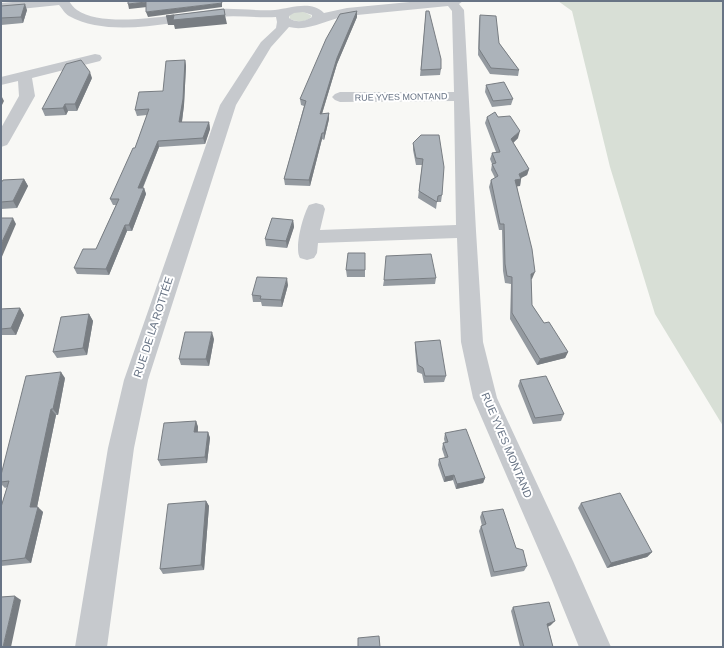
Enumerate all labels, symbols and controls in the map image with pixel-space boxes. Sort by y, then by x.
street label: RUE YVES MONTAND [355,91,448,103]
street label: RUE DE LA ROTTÉE [131,275,175,379]
street label: RUE YVES MONTAND [479,391,535,500]

